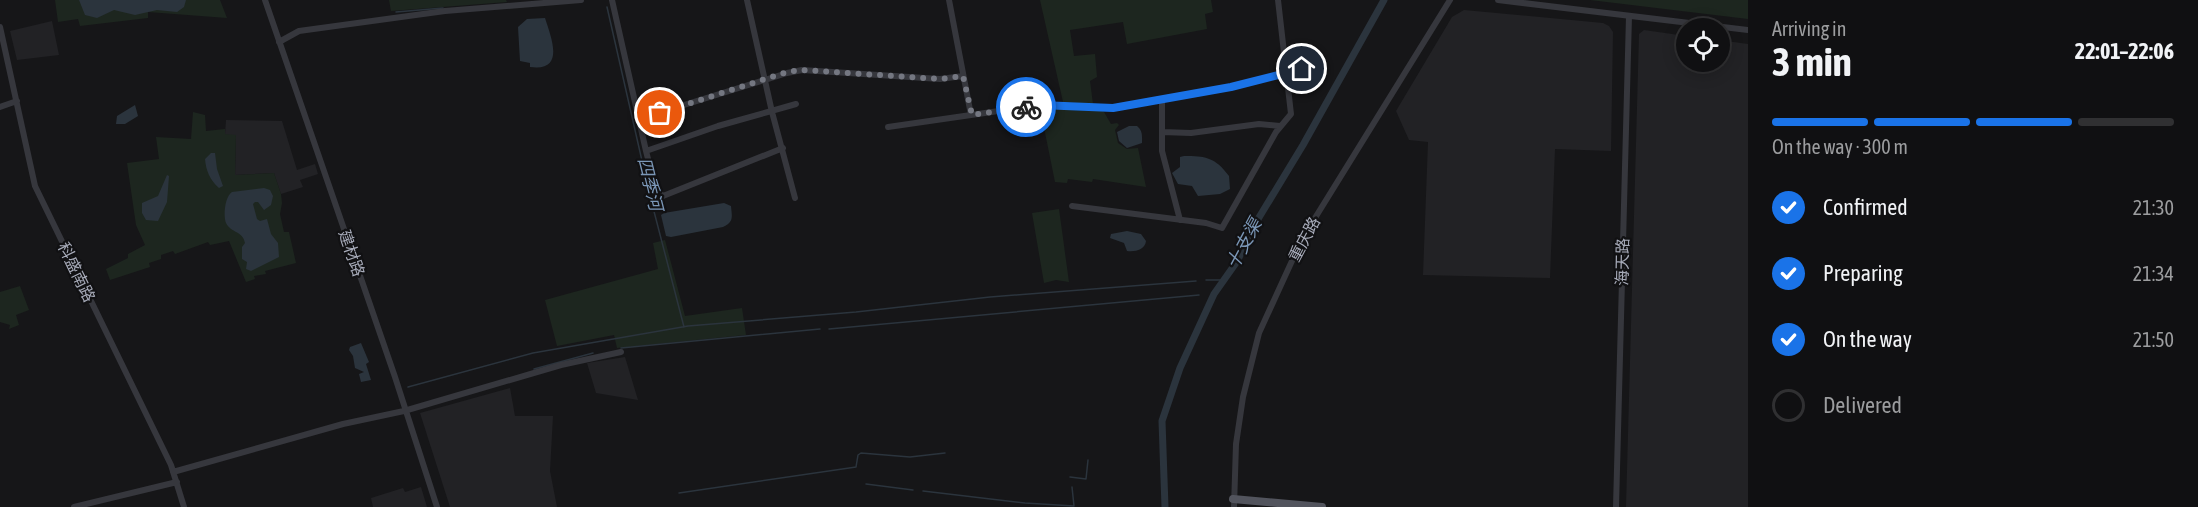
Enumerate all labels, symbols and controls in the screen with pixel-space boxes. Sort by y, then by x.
text: Arriving in [1772,17,1846,40]
map controls [1676,18,1730,72]
button: locate [1676,18,1730,72]
text: 22:01–22:06 [2075,38,2174,64]
text: 3 min [1772,40,1852,84]
pin [1276,43,1327,94]
icon: home [1285,52,1318,85]
courier [996,77,1056,137]
pin [634,87,685,138]
icon: bike [1010,91,1043,124]
icon: bag [643,96,676,129]
text: On the way · 300 m [1772,135,1908,158]
water label: 四季河 [634,155,668,216]
icon: check [1772,191,1805,224]
text: Confirmed [1823,194,1908,220]
text: 21:30 [2133,196,2174,219]
water label: 十支渠 [1222,212,1267,273]
street label: 重庆路 [1285,214,1323,264]
street label: 建材路 [336,227,368,279]
street label: 海天路 [1613,238,1631,286]
street label: 科盛南路 [55,239,99,305]
icon: check [1772,257,1805,290]
text: Preparing [1823,260,1903,286]
text: 21:34 [2133,262,2174,285]
icon: check [1772,323,1805,356]
text: On the way [1823,326,1912,352]
text: 21:50 [2133,328,2174,351]
text: Delivered [1823,392,1902,418]

